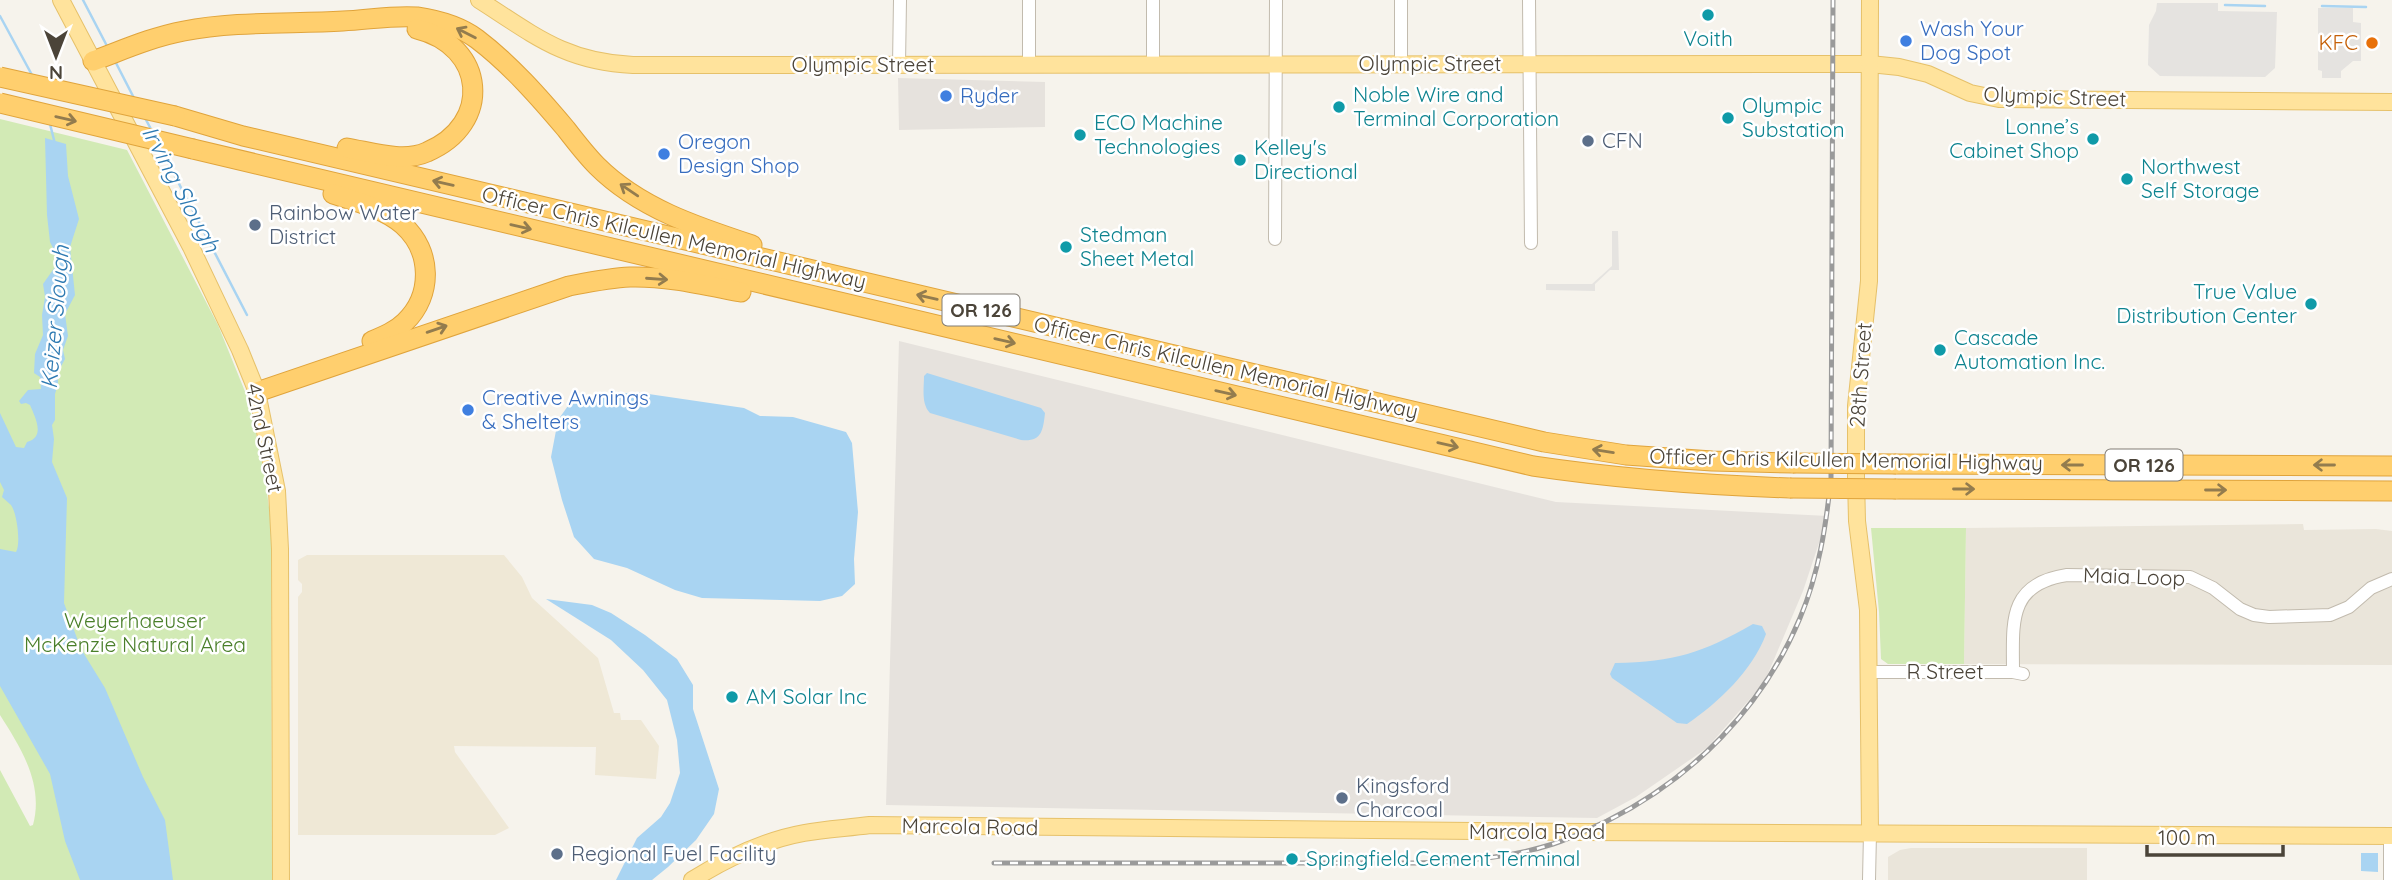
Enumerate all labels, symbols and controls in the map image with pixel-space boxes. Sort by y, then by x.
marker: Voith [1700,7,1716,23]
place label: Wash Your Dog Spot [1920,15,2024,65]
north arrow [21,21,91,91]
place label: Voith [1683,25,1733,51]
one-way arrow [456,26,477,40]
place label: KFC [2318,29,2358,55]
marker: Wash Your Dog Spot [1898,33,1914,49]
marker: KFC [2364,35,2380,51]
street label: Olympic Street [1359,50,1501,76]
street label: Olympic Street [792,51,934,77]
text: N [49,61,63,85]
place label: Noble Wire and Terminal Corporation [1353,81,1559,131]
street label: Olympic Street [1983,81,2127,111]
place label: Ryder [960,82,1019,108]
marker: Ryder [938,88,954,104]
place label: Olympic Substation [1742,92,1845,142]
marker: Noble Wire and Terminal Corporation [1331,99,1347,115]
place label: ECO Machine Technologies [1094,109,1223,159]
marker: Olympic Substation [1720,110,1736,126]
one-way arrow [54,113,77,126]
place label: Lonne’s Cabinet Shop [1949,113,2079,163]
water label: Irving Slough [136,121,227,258]
marker: ECO Machine Technologies [1072,127,1088,143]
place label: CFN [1602,127,1643,153]
place label: Oregon Design Shop [678,128,800,178]
marker: Lonne’s Cabinet Shop [2085,131,2101,147]
marker: CFN [1580,133,1596,149]
place label: Kelley's Directional [1254,134,1358,184]
marker: Oregon Design Shop [656,146,672,162]
marker: Kelley's Directional [1232,152,1248,168]
place label: Northwest Self Storage [2141,153,2259,203]
marker: Northwest Self Storage [2119,171,2135,187]
one-way arrow [433,176,455,189]
street label: Officer Chris Kilcullen Memorial Highway [480,180,869,294]
one-way arrow [620,183,639,197]
place label: Rainbow Water District [269,199,419,249]
marker: Rainbow Water District [247,217,263,233]
one-way arrow [509,221,532,235]
place label: Stedman Sheet Metal [1080,221,1194,271]
marker: Stedman Sheet Metal [1058,239,1074,255]
water label: Keizer Slough [34,243,75,390]
one-way arrow [645,273,668,286]
place label: True Value Distribution Center [2116,278,2297,328]
one-way arrow [916,290,939,304]
road number: OR 126 [942,294,1020,326]
marker: True Value Distribution Center [2303,296,2319,312]
street label: Officer Chris Kilcullen Memorial Highway [1032,310,1421,424]
one-way arrow [426,322,448,335]
street label: 28th Street [1843,322,1877,428]
place label: Cascade Automation Inc. [1954,324,2105,374]
one-way arrow [993,335,1016,348]
marker: Cascade Automation Inc. [1932,342,1948,358]
street label: 42nd Street [241,381,289,495]
place label: Creative Awnings & Shelters [482,384,649,434]
one-way arrow [1215,387,1237,400]
marker: Creative Awnings & Shelters [460,402,476,418]
one-way arrow [1436,439,1459,453]
street label: Officer Chris Kilcullen Memorial Highway [1649,443,2043,475]
one-way arrow [1592,444,1615,457]
road number: OR 126 [2106,450,2182,480]
one-way arrow [2061,458,2084,472]
one-way arrow [2313,458,2336,472]
one-way arrow [1952,482,1975,496]
one-way arrow [2204,483,2227,497]
street label: Maia Loop [2082,561,2186,591]
park label: Weyerhaeuser McKenzie Natural Area [24,607,246,657]
street label: R Street [1906,658,1984,684]
place label: AM Solar Inc [746,683,867,709]
marker: AM Solar Inc [724,689,740,705]
place label: Kingsford Charcoal [1356,772,1449,822]
marker: Kingsford Charcoal [1334,790,1350,806]
street label: Marcola Road [901,812,1039,840]
scale bar [2147,814,2284,858]
street label: Marcola Road [1469,818,1605,844]
text: 100 m [2158,824,2216,850]
place label: Regional Fuel Facility [571,840,776,866]
place label: Springfield Cement Terminal [1306,845,1580,871]
marker: Regional Fuel Facility [549,846,565,862]
marker: Springfield Cement Terminal [1284,851,1300,867]

